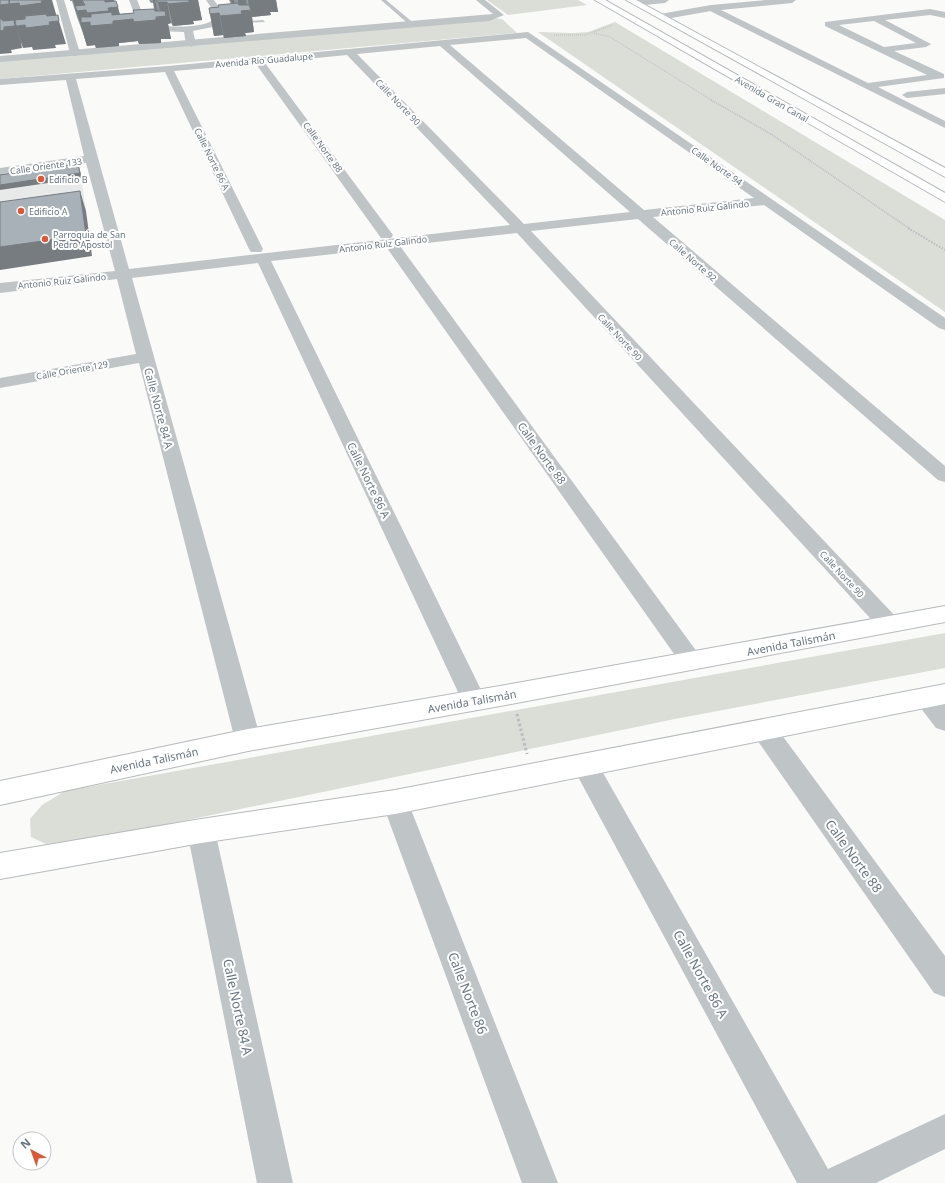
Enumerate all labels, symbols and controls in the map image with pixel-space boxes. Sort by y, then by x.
street label: Avenida Río Guadalupe [215,49,313,71]
street label: Avenida Gran Canal [733,73,811,125]
street label: Calle Norte 90 [373,76,423,128]
street label: Calle Norte 88 [300,119,346,175]
street label: Calle Norte 86 A [191,126,233,193]
street label: Calle Norte 94 [689,144,745,188]
street label: Calle Oriente 133 [9,155,83,177]
place label: Edificio B [49,173,88,186]
marker: Edificio B [36,174,46,184]
street label: Antonio Ruiz Galindo [660,197,750,219]
place label: Edificio A [29,205,68,218]
marker: Edificio A [16,206,26,216]
place label: Parroquia de San Pedro Apostol [53,228,126,251]
street label: Antonio Ruiz Galindo [338,232,428,256]
marker: Parroquia de San Pedro Apostol [40,234,50,244]
street label: Calle Norte 92 [666,235,720,285]
street label: Antonio Ruiz Galindo [17,270,107,292]
street label: Calle Norte 90 [595,311,645,363]
street label: Calle Oriente 129 [35,357,109,383]
street label: Calle Norte 84 A [141,366,177,451]
street label: Calle Norte 88 [514,419,570,487]
street label: Calle Norte 86 A [344,439,394,521]
street label: Calle Norte 90 [817,548,867,600]
street label: Avenida Talismán [745,627,837,659]
street label: Avenida Talismán [426,686,518,716]
street label: Avenida Talismán [108,743,200,777]
street label: Calle Norte 88 [821,816,887,896]
street label: Calle Norte 86 A [669,927,733,1022]
street label: Calle Norte 86 [444,949,492,1037]
street label: Calle Norte 84 A [219,957,257,1057]
north arrow [12,1131,52,1171]
text: N [17,1134,33,1152]

